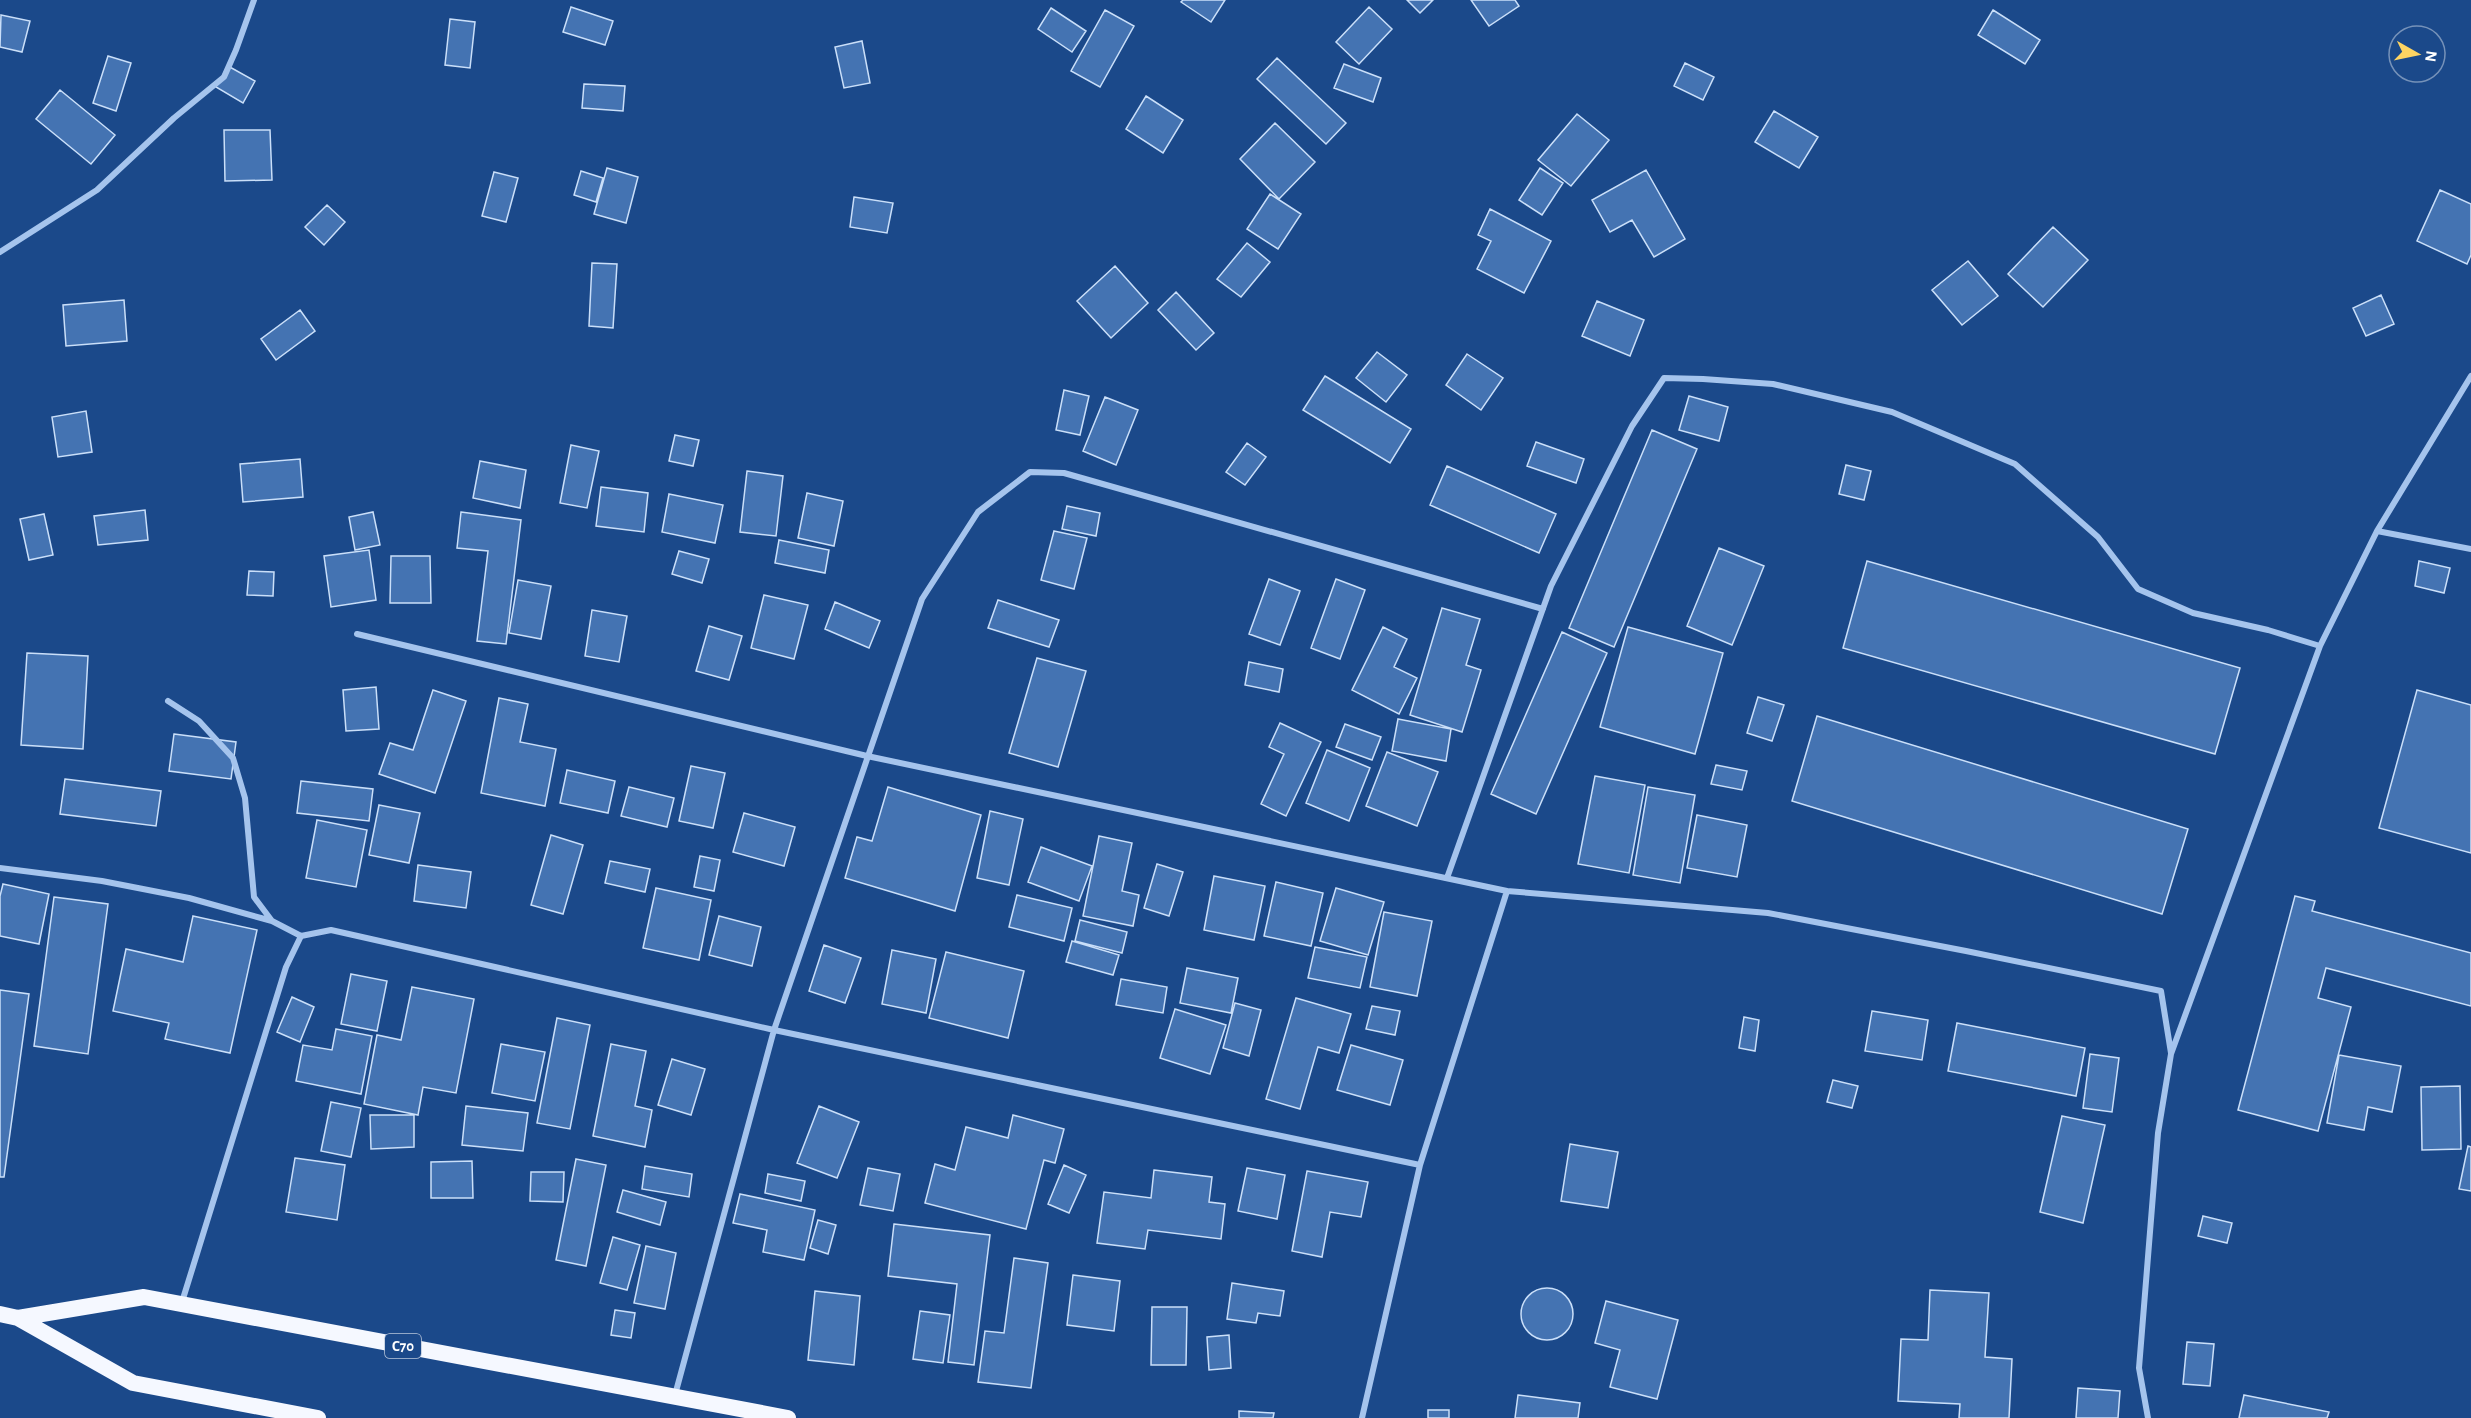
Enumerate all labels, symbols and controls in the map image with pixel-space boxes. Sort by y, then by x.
north arrow [2387,24,2447,84]
text: N [2422,49,2440,63]
road number: C70 [385,1334,421,1358]

